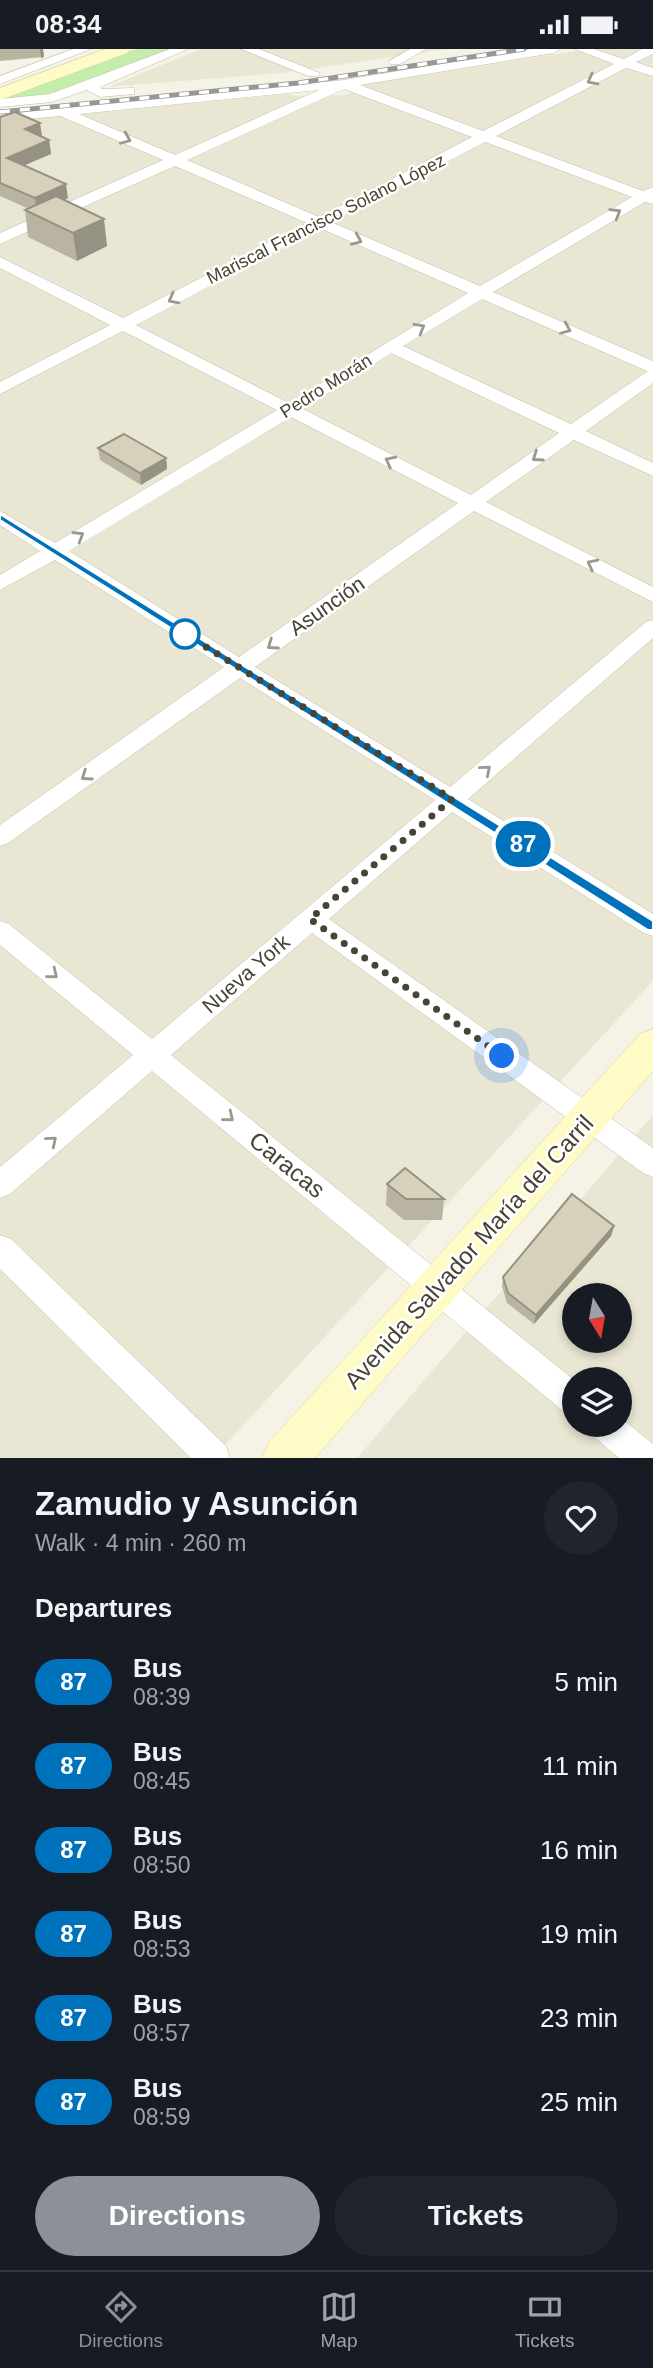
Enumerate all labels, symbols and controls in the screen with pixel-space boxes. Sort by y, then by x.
text: 08:34 [35,9,102,39]
one-way arrow [586,71,599,85]
one-way arrow [118,131,131,145]
street label: Mariscal Francisco Solano López [203,150,449,288]
one-way arrow [609,208,621,221]
one-way arrow [350,231,362,245]
one-way arrow [168,290,180,304]
one-way arrow [559,321,571,335]
one-way arrow [413,323,425,336]
street label: Pedro Morán [277,350,375,422]
one-way arrow [532,449,545,461]
one-way arrow [385,455,397,469]
one-way arrow [72,531,85,544]
one-way arrow [587,559,599,573]
street label: Asunción [285,571,369,640]
unlabelled marker [170,619,200,649]
one-way arrow [267,637,280,649]
one-way arrow [478,766,491,778]
one-way arrow [81,768,94,780]
line badge: 87 [491,821,554,867]
text: 87 [510,830,536,857]
street label: Nueva York [198,929,294,1018]
one-way arrow [45,966,58,978]
your location [484,1038,519,1073]
one-way arrow [222,1109,234,1122]
street label: Avenida Salvador María del Carril [339,1109,599,1394]
street label: Caracas [244,1126,331,1203]
one-way arrow [44,1137,57,1149]
north arrow [562,1283,632,1353]
map controls [562,1283,632,1437]
button: layers [562,1367,632,1437]
button: heart [544,1481,618,1555]
text: Zamudio y Asunción [35,1485,358,1522]
text: Walk · 4 min · 260 m [35,1530,246,1556]
text: Departures [35,1593,172,1623]
text: Bus [133,1653,182,1683]
text: 5 min [554,1667,618,1697]
text: 87 [60,1668,87,1695]
text: 08:39 [133,1684,191,1710]
text: Bus [133,1737,182,1767]
text: 11 min [542,1751,618,1781]
text: 87 [60,1752,87,1779]
text: 08:45 [133,1768,191,1794]
text: Bus [133,1821,182,1851]
text: 16 min [540,1835,618,1865]
text: 87 [60,1836,87,1863]
text: 08:50 [133,1852,191,1878]
text: Bus [133,1905,182,1935]
text: 19 min [540,1919,618,1949]
text: 87 [60,1920,87,1947]
text: 08:53 [133,1936,191,1962]
text: Bus [133,1989,182,2019]
text: 23 min [540,2003,618,2033]
text: 87 [60,2004,87,2031]
text: 08:57 [133,2020,191,2046]
text: Bus [133,2073,182,2103]
text: 25 min [540,2087,618,2117]
text: 87 [60,2088,87,2115]
text: 08:59 [133,2104,191,2130]
button: Directions [35,2176,320,2256]
button: Tickets [334,2176,618,2256]
tab: Directions [79,2288,163,2352]
tab: Map [320,2288,358,2352]
tab: Tickets [515,2288,574,2352]

